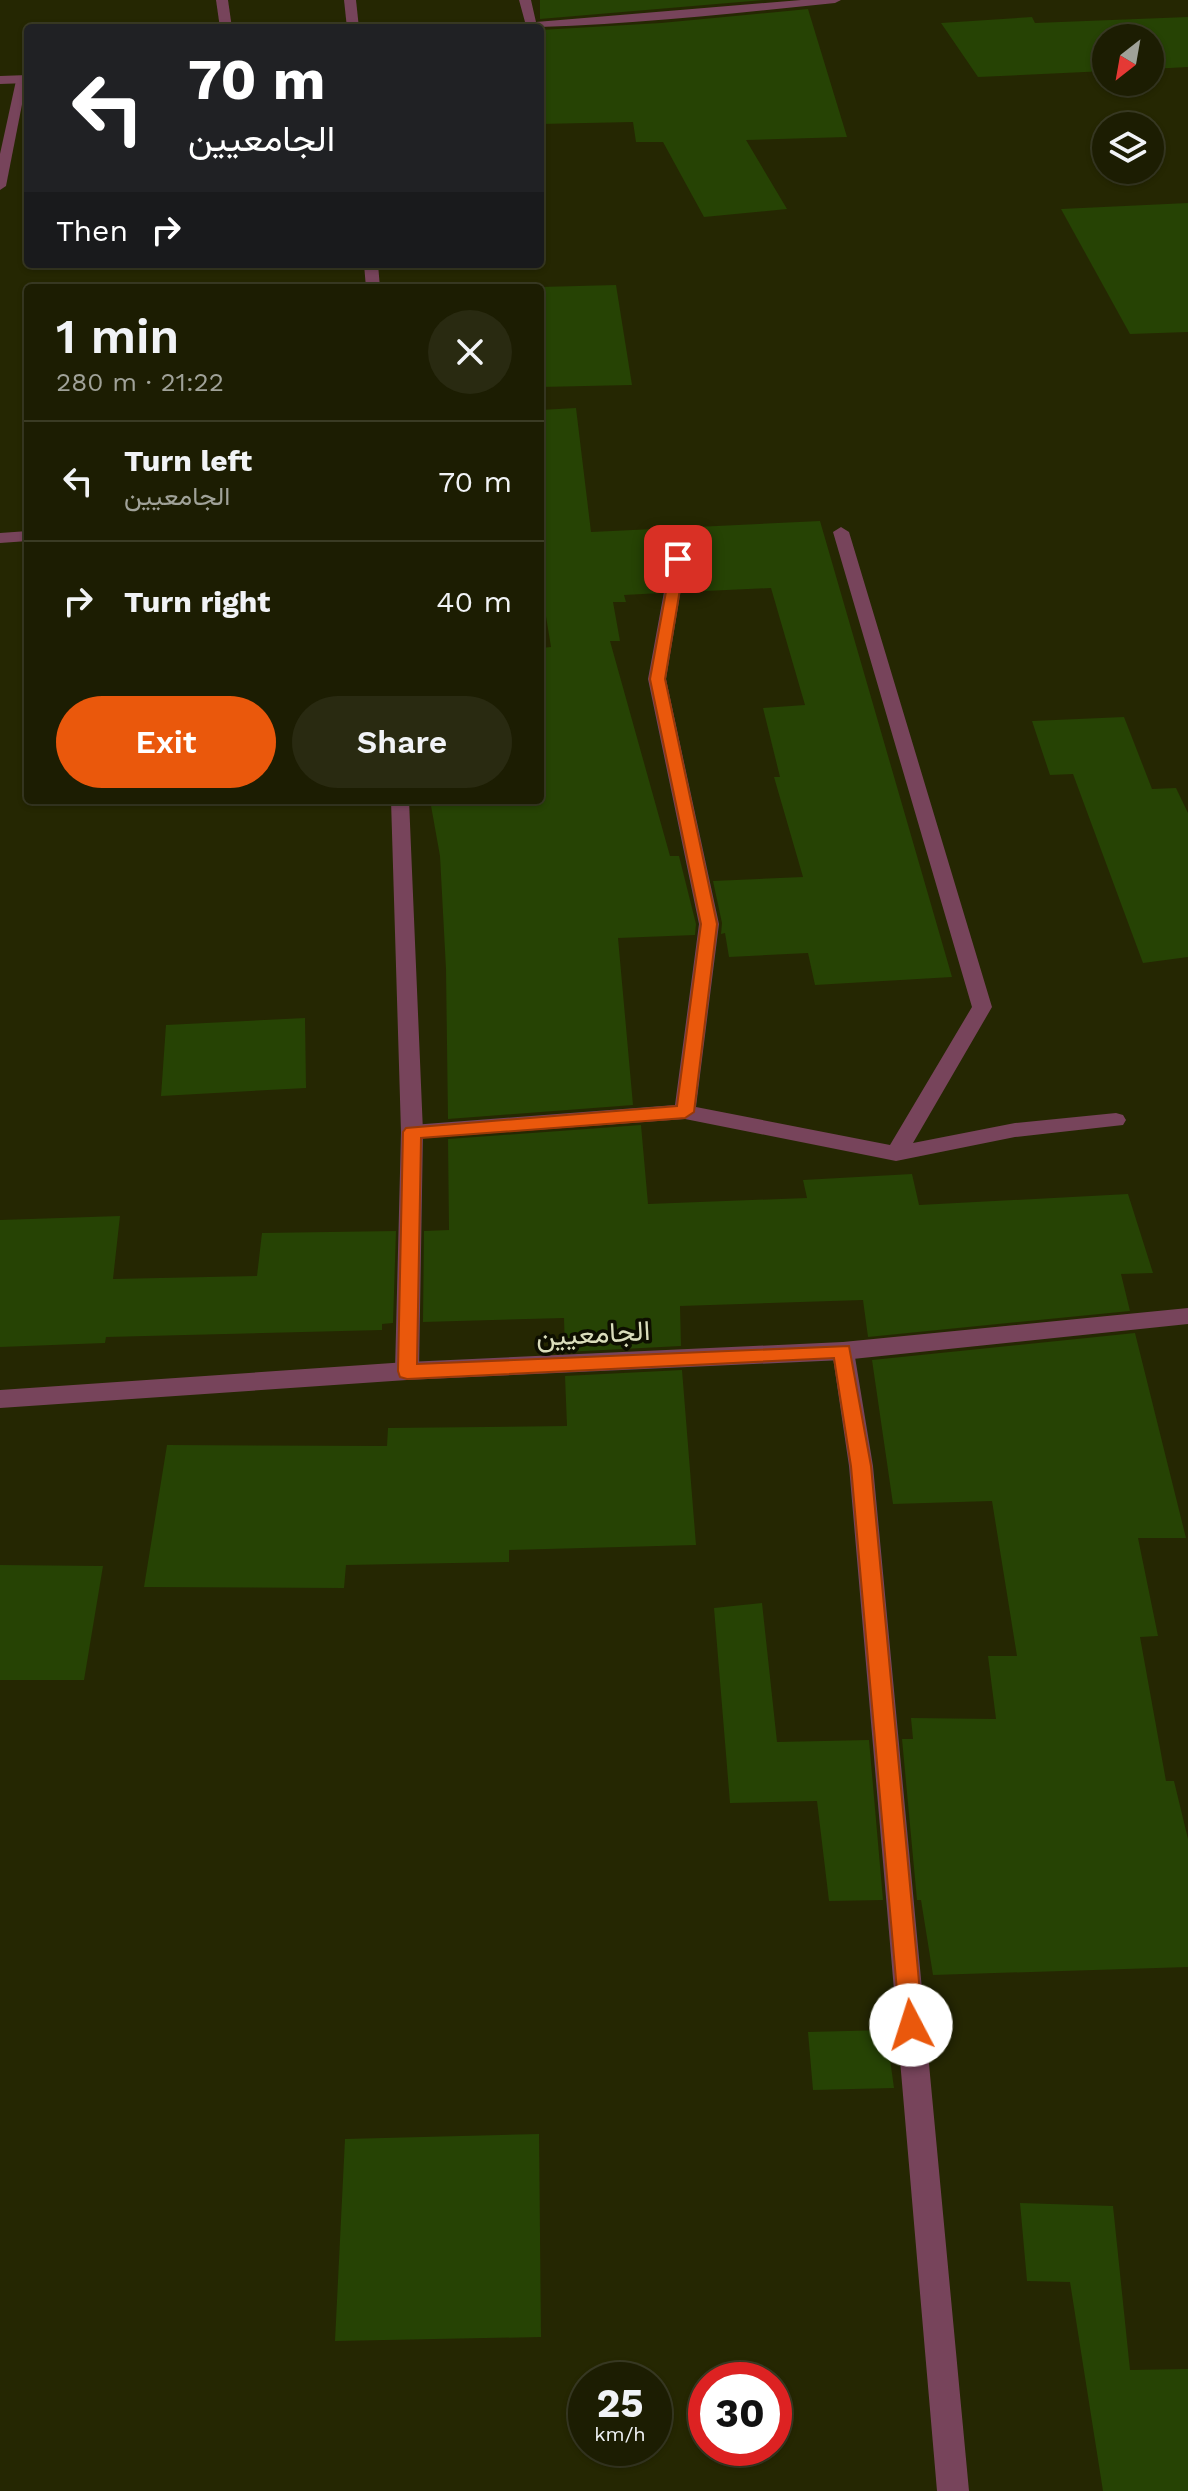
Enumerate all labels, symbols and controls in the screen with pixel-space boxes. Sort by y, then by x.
north arrow [1092,24,1164,96]
map controls [1092,24,1164,184]
text: 70 m [188,47,325,113]
icon: left [56,56,160,160]
button: layers [1092,112,1164,184]
text: الجامعيين [188,118,335,160]
icon: right [144,208,188,252]
text: Then [56,213,128,248]
text: 1 min [56,308,179,365]
button: close [428,310,512,394]
text: 280 m · 21:22 [56,367,224,397]
text: Turn left [124,443,252,478]
icon: left [56,459,100,503]
text: 70 m [438,464,512,499]
text: الجامعيين [124,481,230,511]
pin [644,525,712,593]
icon: arrive [656,537,700,581]
icon: right [56,579,100,623]
text: Turn right [124,584,270,619]
text: 40 m [436,584,512,619]
button: Exit [56,696,276,788]
button: Share [292,696,512,788]
street label: الجامعيين [535,1314,651,1353]
position arrow [869,1983,953,2067]
speed limit sign: 30 [688,2362,792,2466]
text: 25 [596,2380,644,2427]
text: km/h [594,2422,646,2446]

